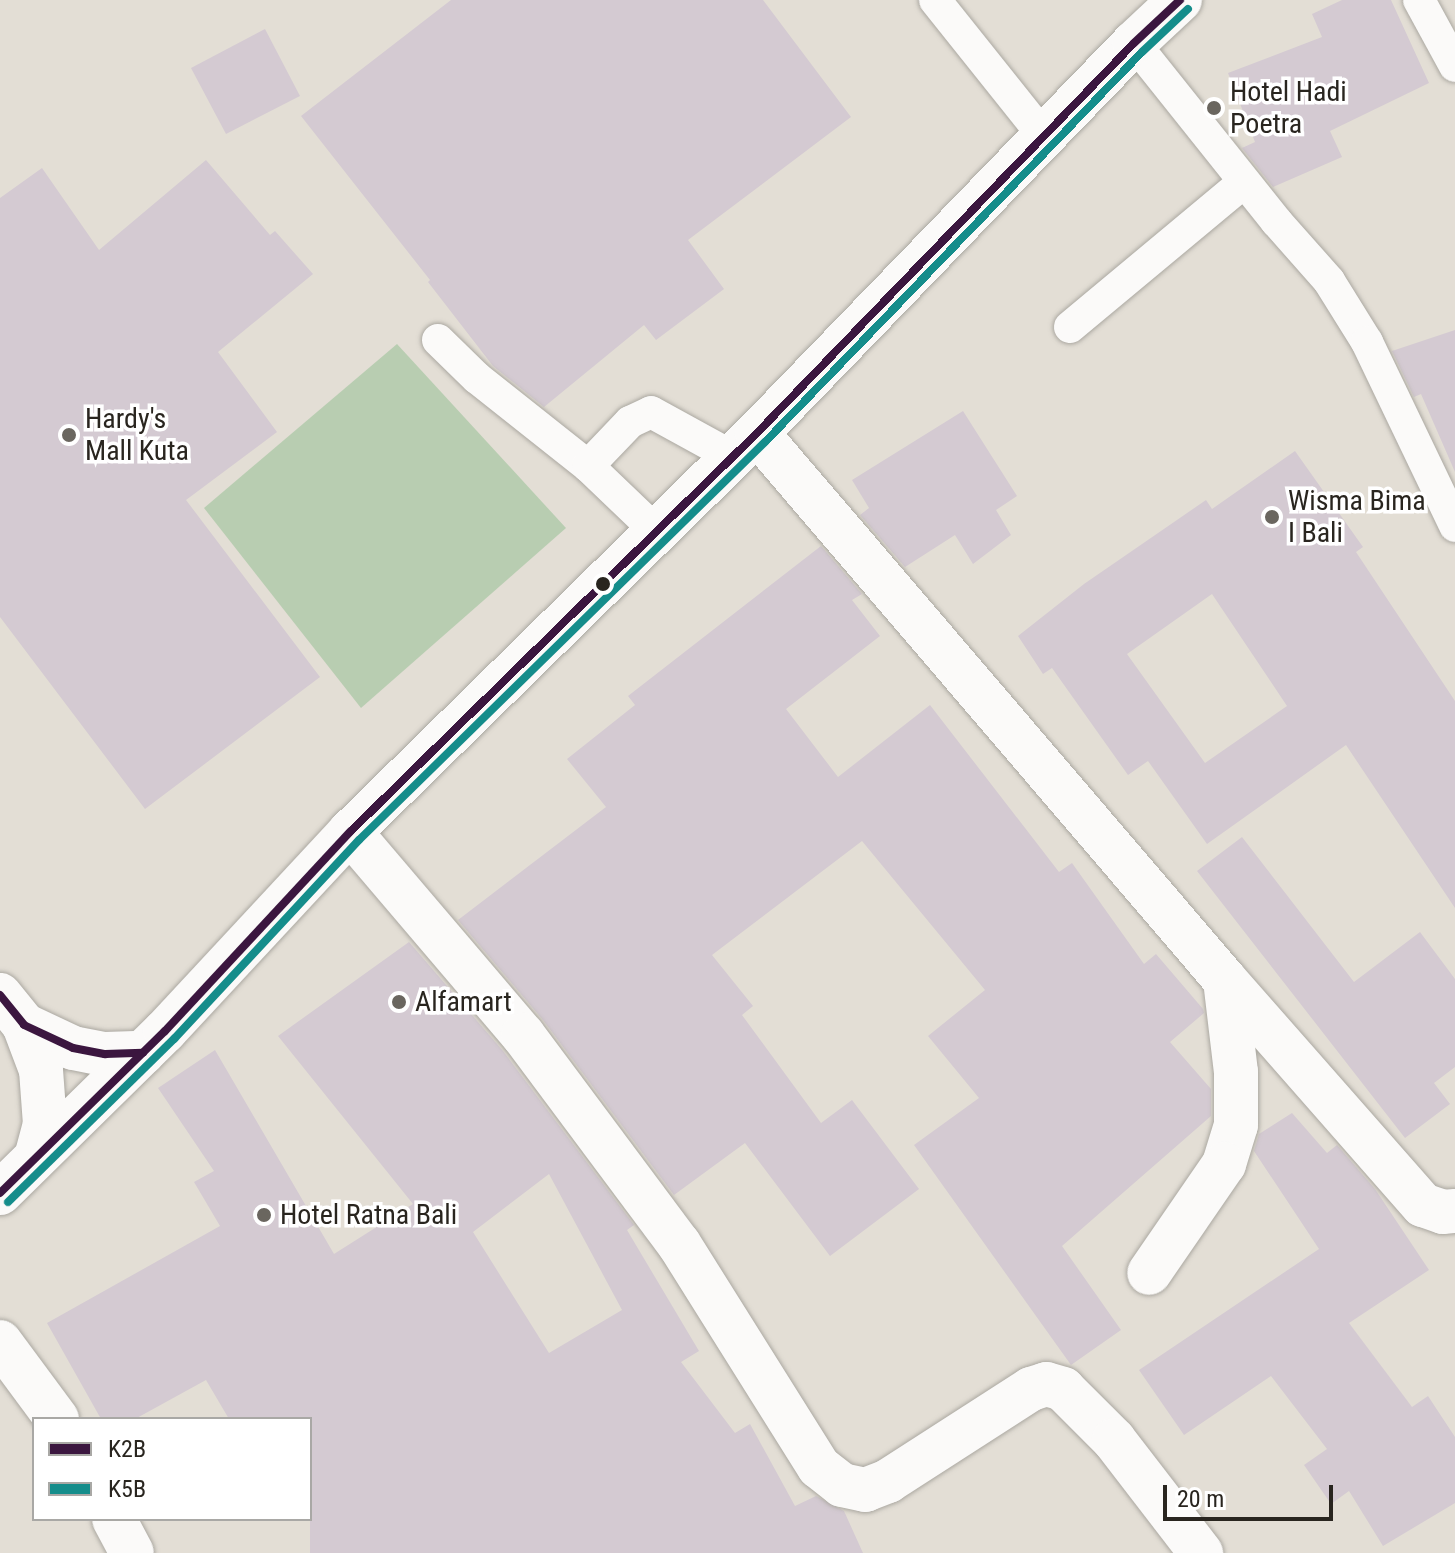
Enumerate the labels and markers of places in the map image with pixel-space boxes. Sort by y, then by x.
place label: Hotel Hadi Poetra [1230,75,1347,141]
marker: Hotel Hadi Poetra [1205,99,1223,117]
place label: Hardy's Mall Kuta [85,402,189,468]
marker: Hardy's Mall Kuta [60,426,78,444]
place label: Wisma Bima I Bali [1288,484,1426,550]
marker: Wisma Bima I Bali [1263,508,1281,526]
unlabelled marker [595,576,611,592]
place label: Alfamart [415,985,512,1019]
marker: Alfamart [390,993,408,1011]
place label: Hotel Ratna Bali [280,1198,457,1232]
marker: Hotel Ratna Bali [255,1206,273,1224]

